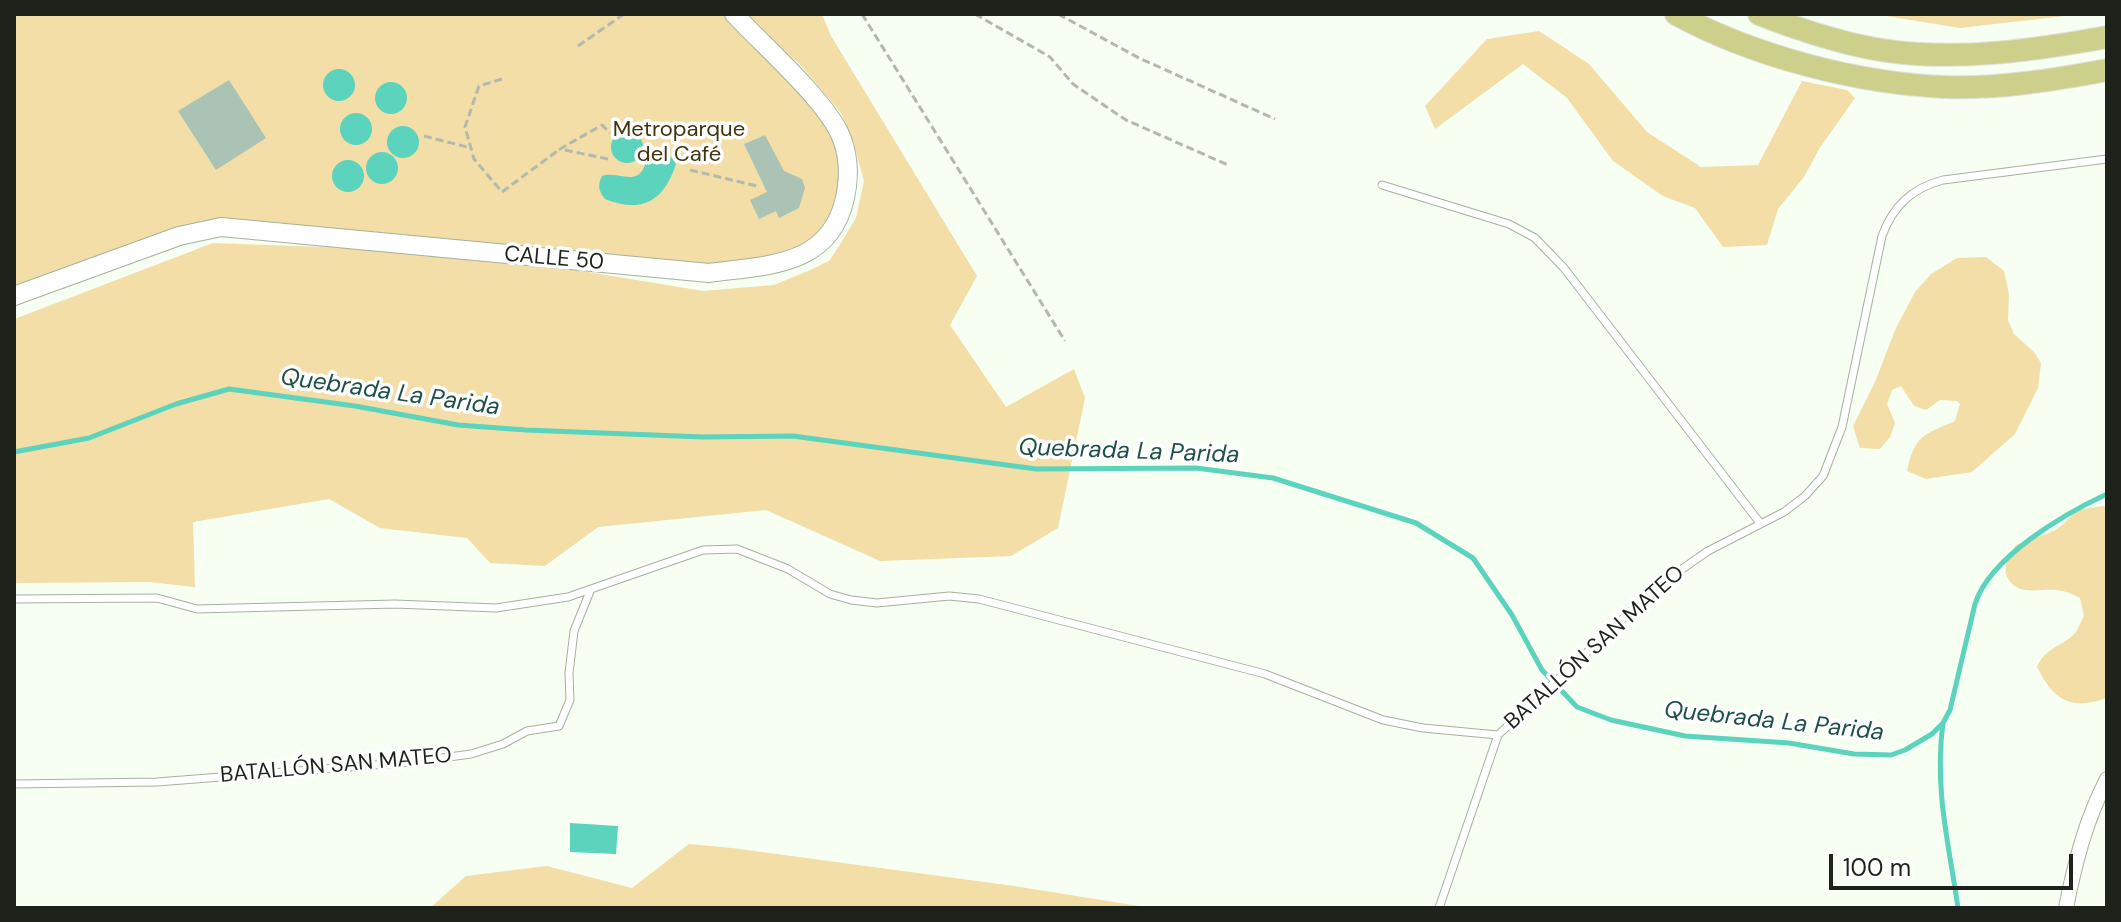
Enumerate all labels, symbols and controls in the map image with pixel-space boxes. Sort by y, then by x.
park label: Metroparque del Café [613,117,745,168]
street label: CALLE 50 [503,241,605,277]
water label: Quebrada La Parida [279,363,501,423]
water label: Quebrada La Parida [1018,434,1240,470]
street label: BATALLÓN SAN MATEO [1500,560,1690,736]
water label: Quebrada La Parida [1663,696,1885,748]
street label: BATALLÓN SAN MATEO [219,743,453,789]
scale bar [1833,838,2077,888]
text: 100 m [1843,852,1911,883]

